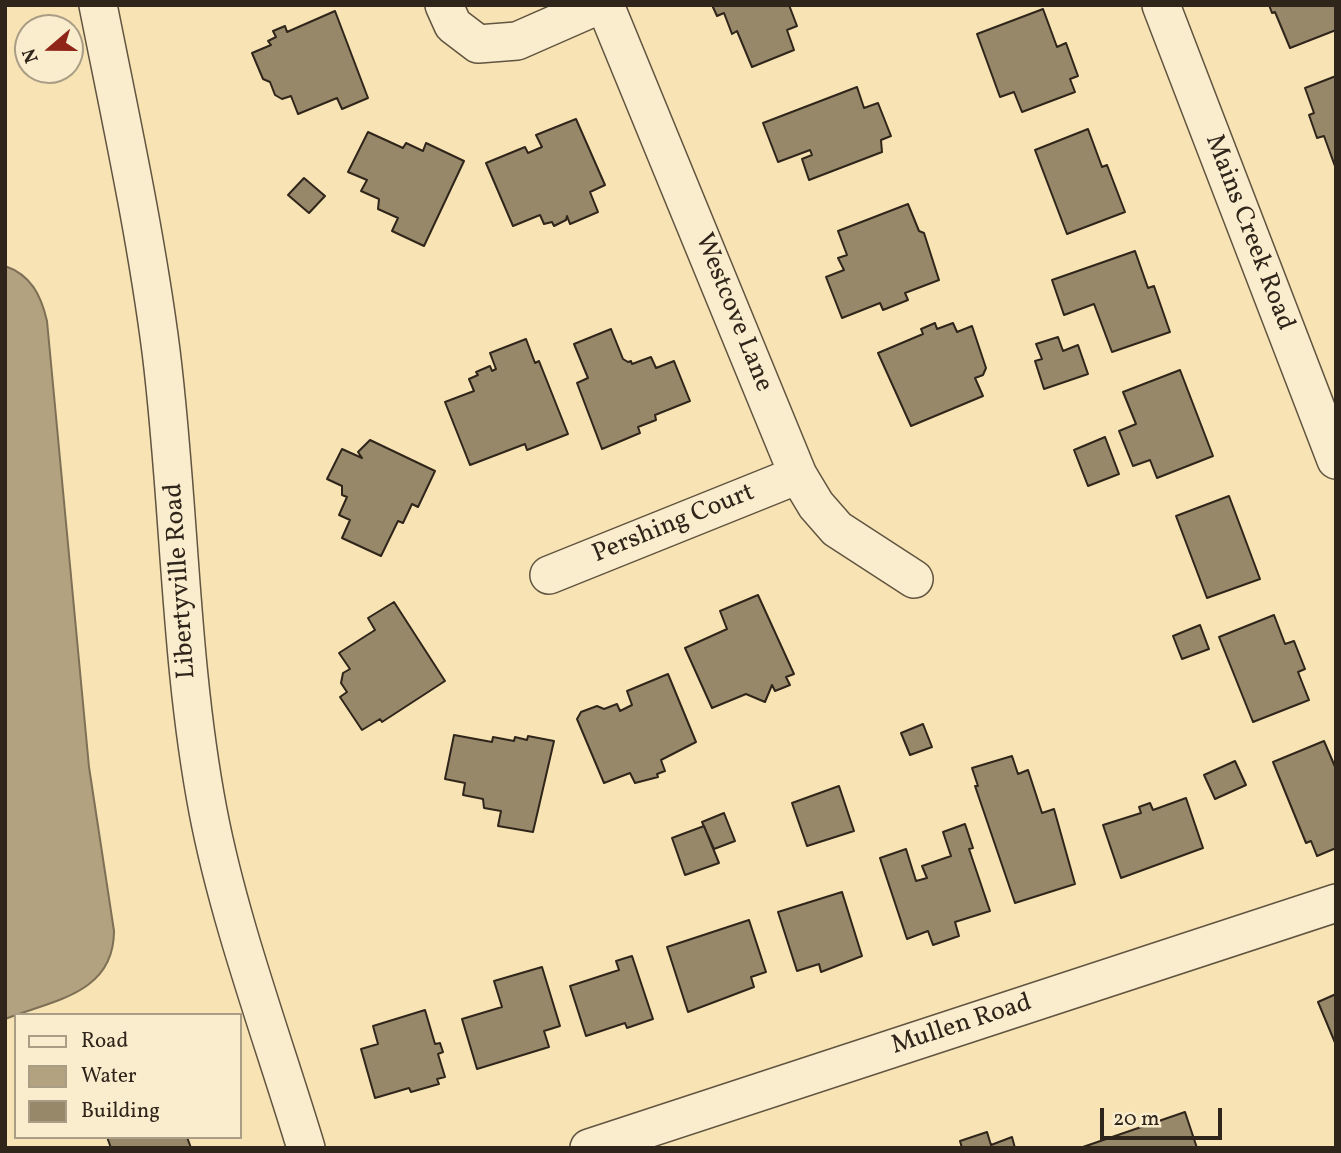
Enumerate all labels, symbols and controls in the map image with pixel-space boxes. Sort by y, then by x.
north arrow [14,14,84,84]
text: N [17,45,46,66]
street label: Mains Creek Road [1196,131,1300,335]
street label: Westcove Lane [686,229,778,397]
street label: Pershing Court [589,478,759,572]
street label: Libertyville Road [160,482,204,680]
street label: Mullen Road [888,989,1036,1063]
legend [14,1013,242,1139]
text: Road [81,1027,128,1056]
text: Water [81,1062,137,1091]
scale bar [1103,1094,1226,1138]
text: Building [81,1097,160,1126]
text: 20 m [1113,1105,1159,1134]

